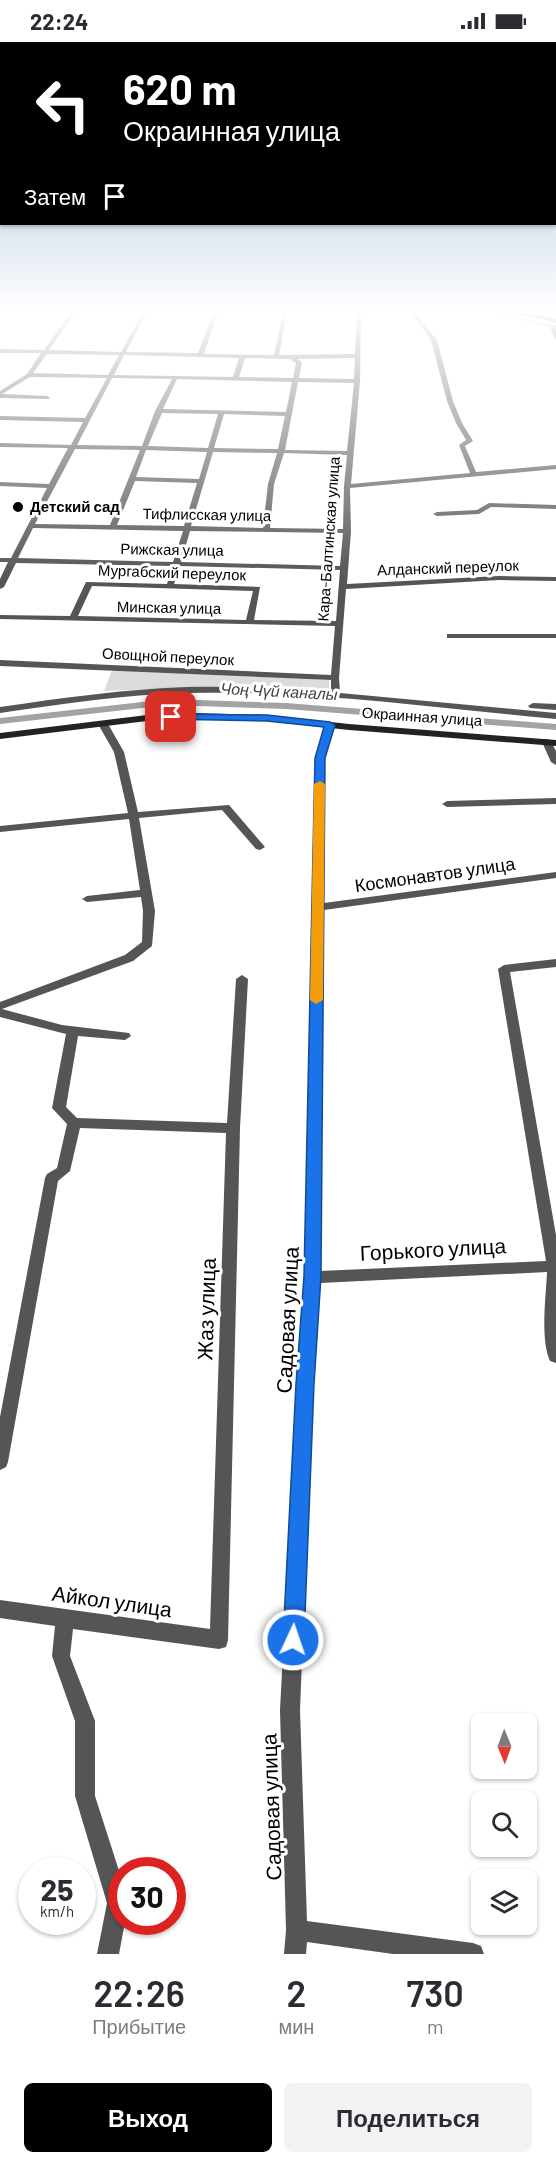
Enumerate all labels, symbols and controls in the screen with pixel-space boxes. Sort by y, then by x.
text: 22:24 [30,8,88,34]
text: 620 m [123,63,236,113]
icon: left [24,66,102,144]
text: Окраинная улица [123,114,340,146]
icon: arrive [98,180,131,213]
text: Затем [24,183,86,209]
street label: Кара-Балтинская улица [313,455,343,622]
place label: Детский сад [30,497,120,515]
marker: Детский сад [11,500,25,514]
street label: Тифлисская улица [143,504,272,524]
street label: Рижская улица [120,539,225,559]
street label: Алданский переулок [377,556,520,578]
street label: Мургабский переулок [98,560,247,584]
street label: Минская улица [117,597,222,617]
street label: Овощной переулок [102,644,235,668]
water label: Чоң Чүй каналы [220,678,338,703]
pin [145,691,196,742]
icon: arrive [154,700,187,733]
street label: Окраинная улица [361,703,483,729]
street label: Космонавтов улица [353,852,517,896]
street label: Горького улица [359,1232,507,1265]
street label: Садовая улица [270,1246,303,1394]
street label: Жаз улица [191,1257,220,1361]
street label: Айкол улица [51,1580,174,1621]
position arrow [261,1608,325,1672]
north arrow [471,1713,537,1779]
map controls [471,1713,537,1935]
street label: Садовая улица [255,1733,286,1881]
button: search [471,1791,537,1857]
speed limit sign: 30 [108,1857,186,1935]
button: layers [471,1869,537,1935]
text: 25 [41,1871,73,1907]
text: km/h [40,1902,74,1920]
text: 22:26 [94,1971,185,2014]
text: 2 [286,1971,306,2014]
text: 730 [407,1971,464,2014]
text: Прибытие [92,2014,186,2038]
text: мин [278,2014,314,2038]
text: m [427,2014,443,2038]
button: Выход [24,2083,272,2152]
button: Поделиться [284,2083,532,2152]

